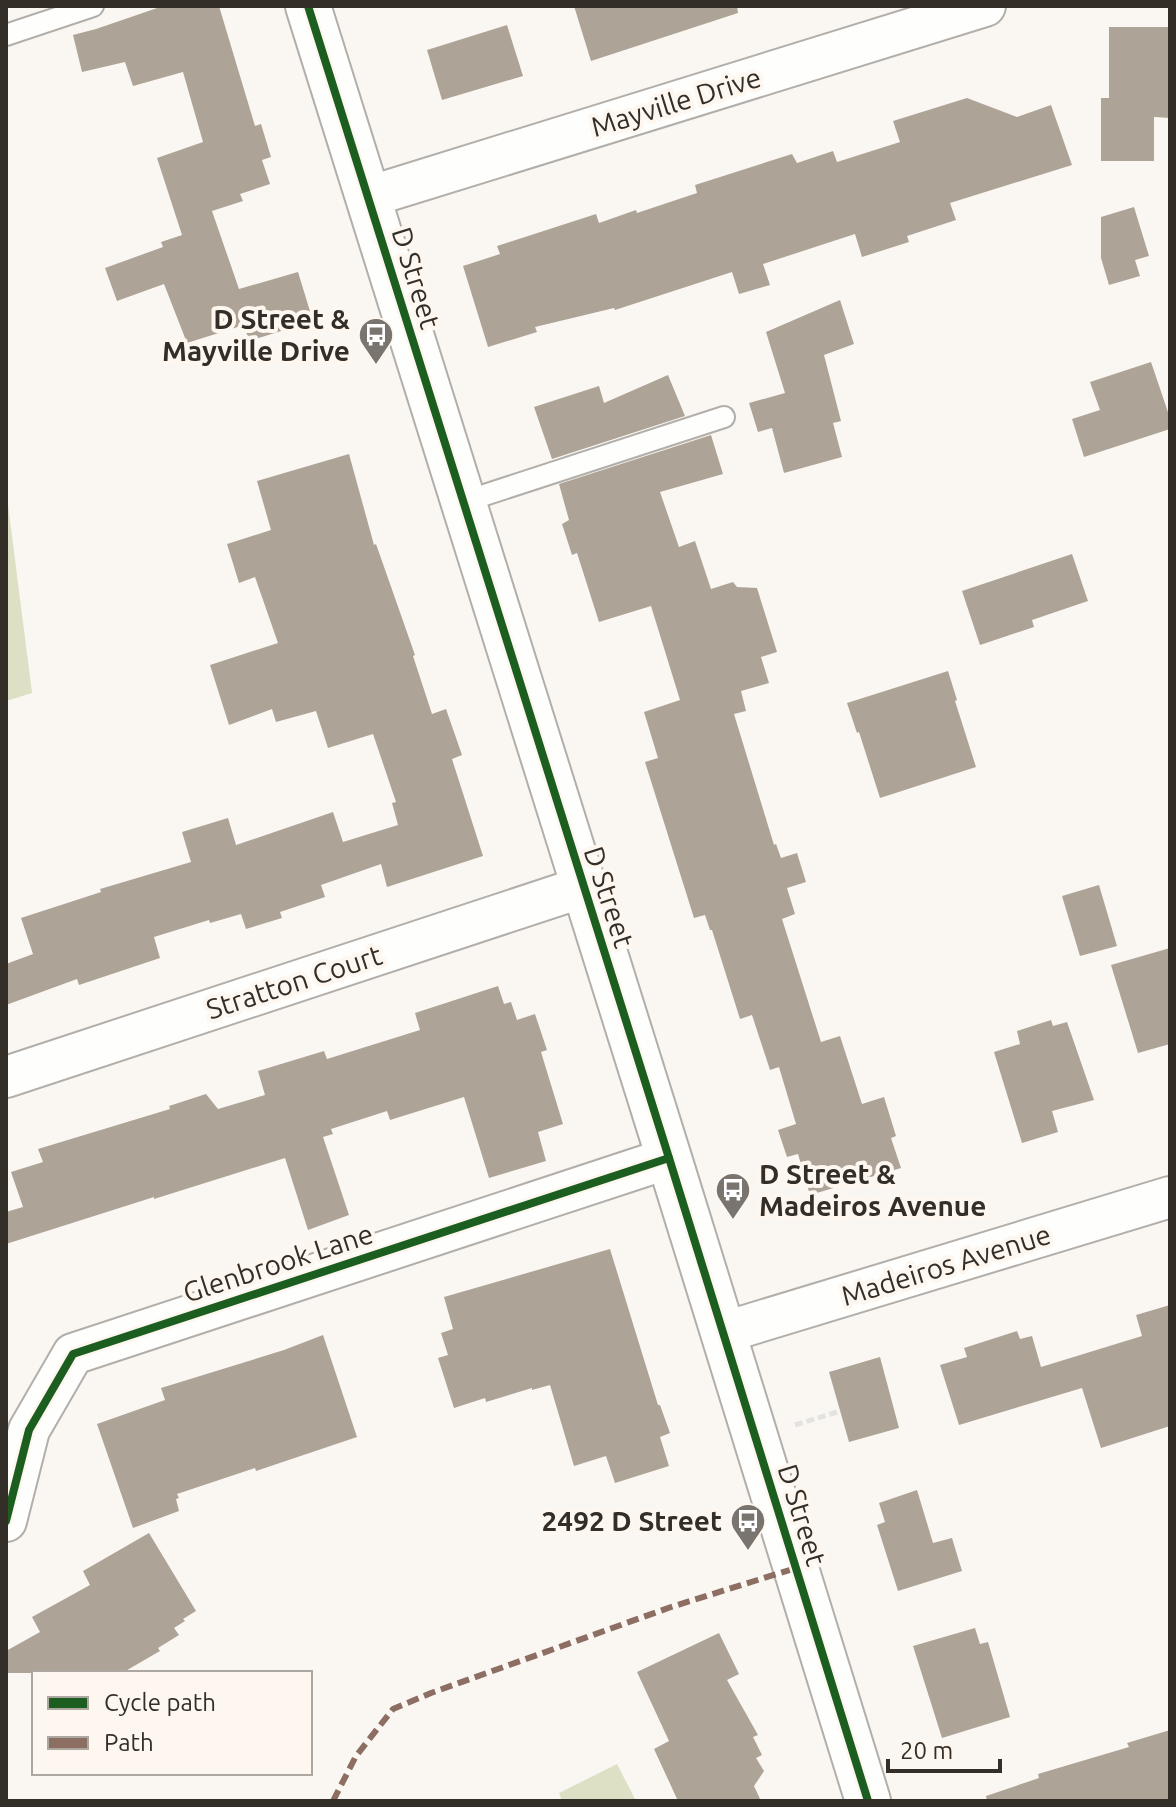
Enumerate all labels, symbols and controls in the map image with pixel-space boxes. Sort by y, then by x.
street label: Mayville Drive [587,61,764,142]
street label: D Street [386,223,447,332]
place label: D Street & Mayville Drive [162,303,351,366]
bus stop icon: D Street & Mayville Drive [357,316,395,366]
street label: D Street [579,842,640,951]
street label: Stratton Court [202,939,385,1024]
place label: D Street & Madeiros Avenue [759,1158,986,1221]
bus stop icon: D Street & Madeiros Avenue [714,1171,752,1221]
street label: Glenbrook Lane [179,1217,377,1308]
street label: Madeiros Avenue [837,1218,1054,1311]
street label: D Street [772,1460,833,1569]
bus stop icon: 2492 D Street [729,1502,767,1552]
place label: 2492 D Street [542,1505,722,1536]
legend [32,1671,312,1775]
text: Cycle path [104,1689,216,1716]
scale bar [888,1723,1000,1773]
text: Path [104,1729,154,1756]
text: 20 m [900,1737,953,1764]

